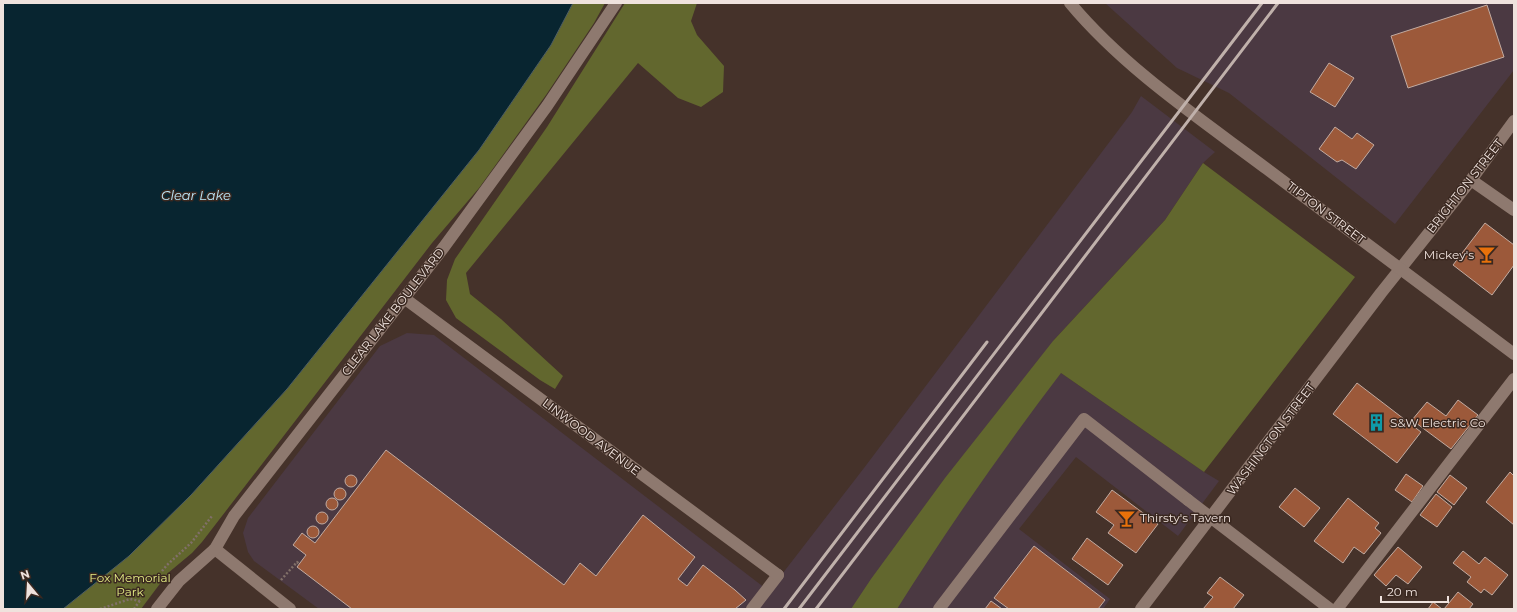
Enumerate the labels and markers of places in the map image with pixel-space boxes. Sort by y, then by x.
bar icon: Mickey's [1477,245,1497,265]
place label: Mickey's [1424,247,1474,262]
building icon: S&W Electric Co [1367,413,1387,433]
place label: S&W Electric Co [1390,415,1485,430]
bar icon: Thirsty's Tavern [1117,508,1137,528]
place label: Thirsty's Tavern [1140,510,1231,525]

